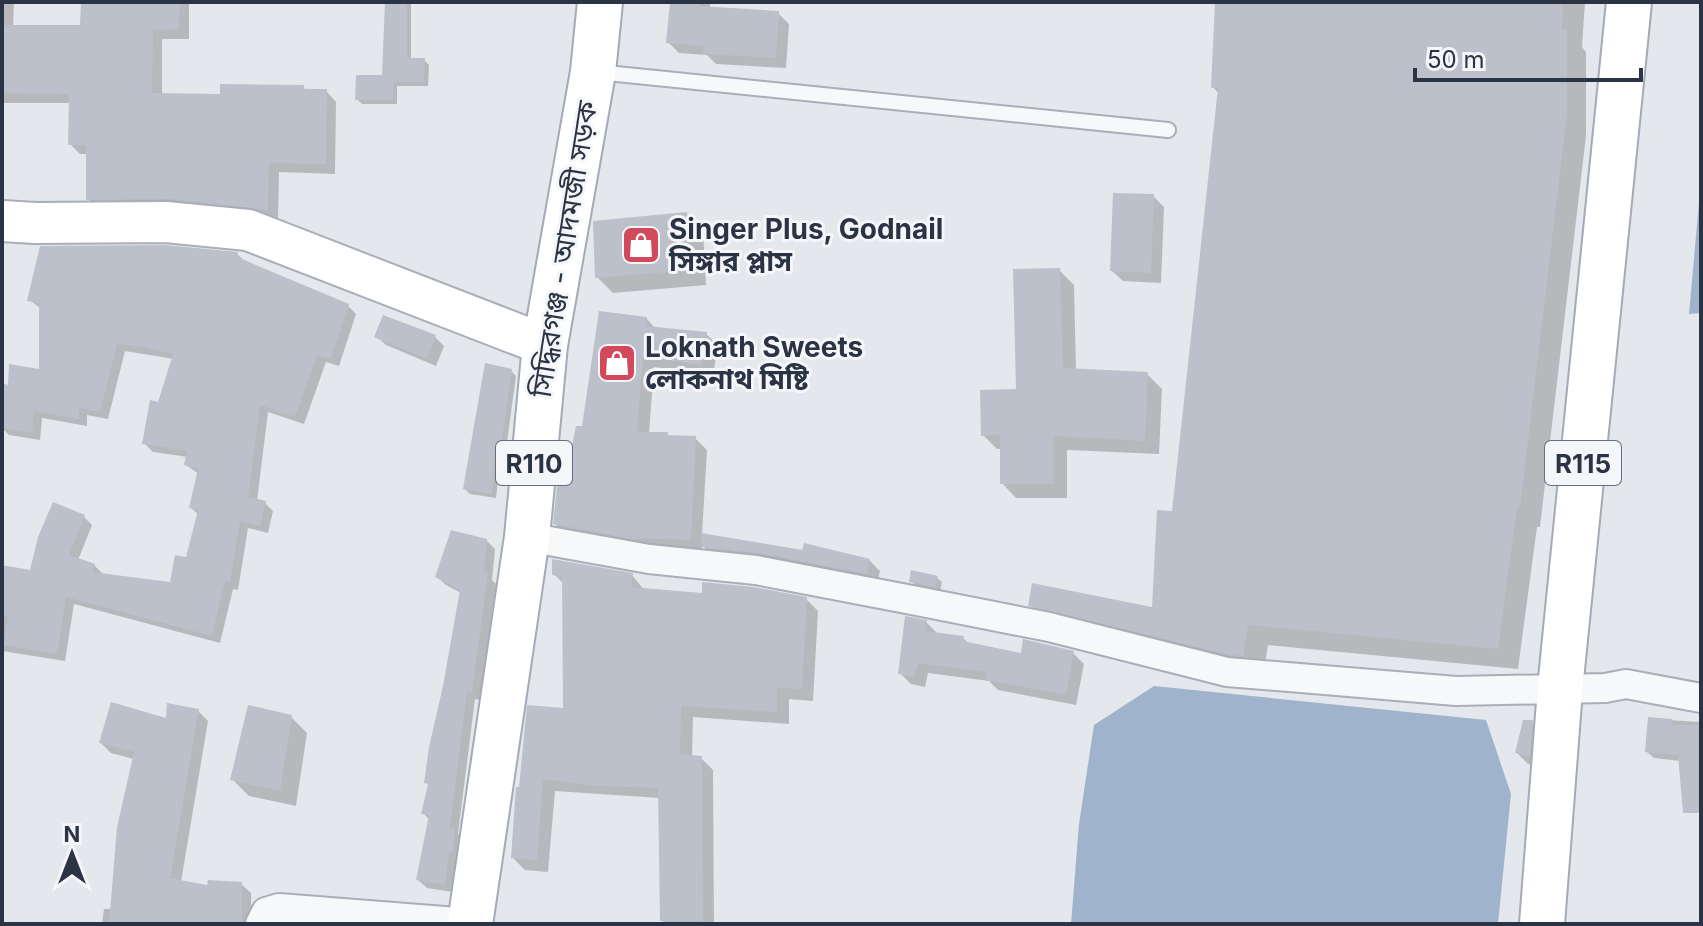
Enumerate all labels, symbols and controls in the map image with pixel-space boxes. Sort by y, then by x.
scale bar [1415,32,1641,82]
text: 50 m [1427,45,1485,74]
street label: সিদ্ধিরগঞ্জ - আদমজী সড়ক [524,98,604,401]
place label: Singer Plus, Godnail সিঙ্গার প্লাস [668,212,943,278]
shop icon: Singer Plus, Godnail সিঙ্গার প্লাস [620,224,662,266]
place label: Loknath Sweets লোকনাথ মিষ্টি [645,330,863,396]
shop icon: Loknath Sweets লোকনাথ মিষ্টি [596,342,638,384]
road number: R110 [496,441,572,485]
road number: R115 [1545,441,1621,485]
north arrow [32,814,112,894]
text: N [64,821,80,847]

